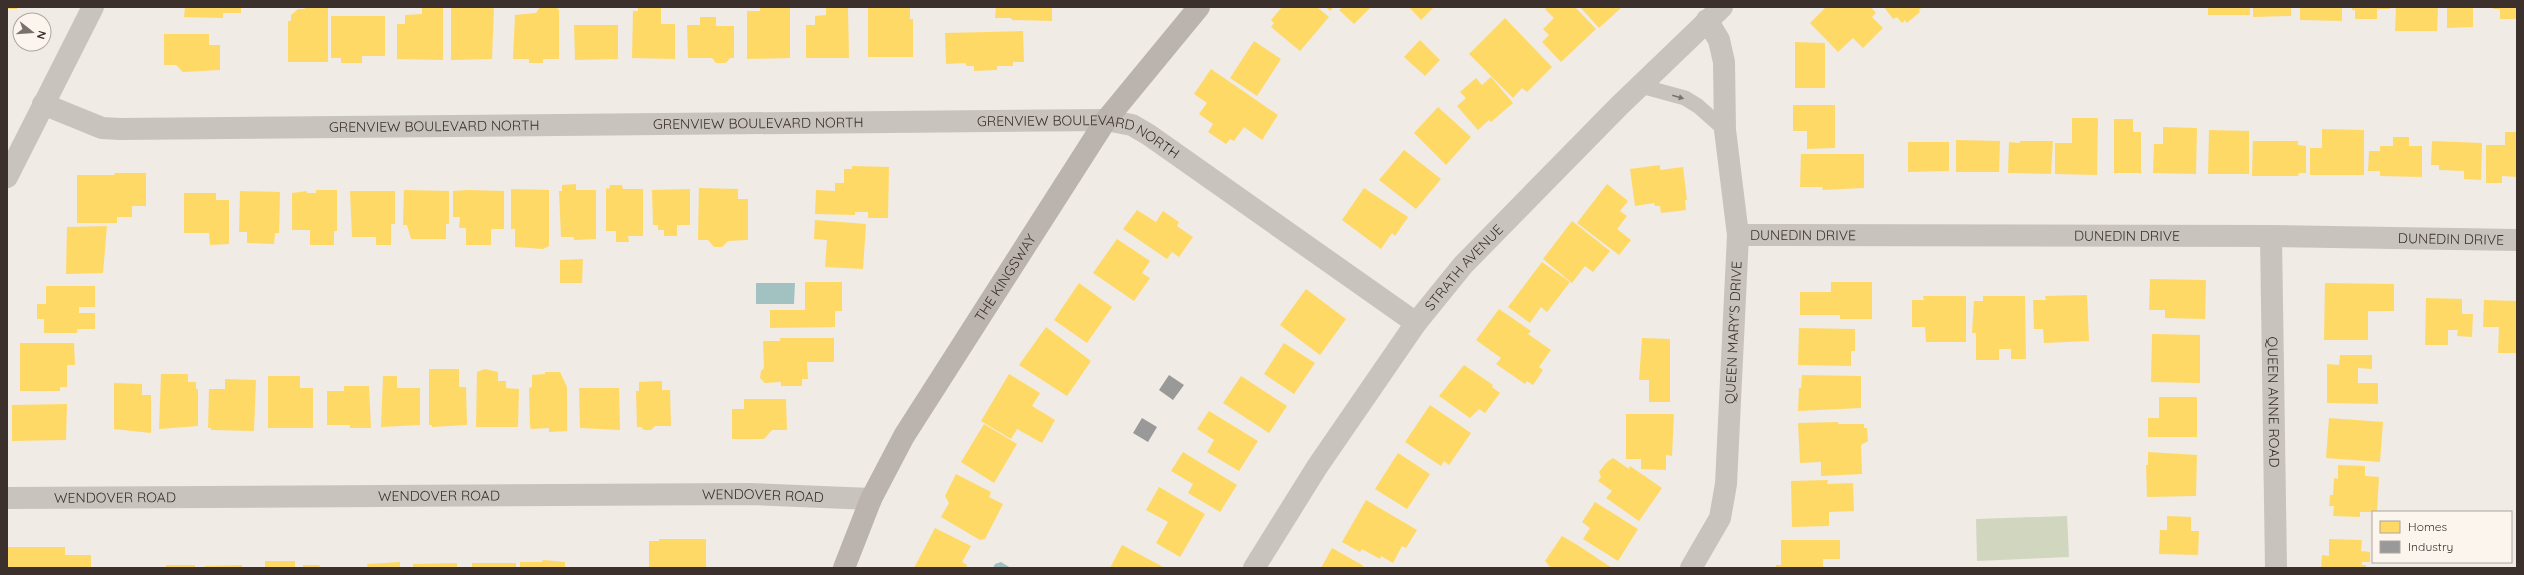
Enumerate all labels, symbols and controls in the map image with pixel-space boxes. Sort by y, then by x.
north arrow [12,12,52,52]
text: N [34,29,49,41]
one-way arrow [1672,94,1684,100]
street label: GRENVIEW BOULEVARD NORTH [977,111,1183,163]
street label: GRENVIEW BOULEVARD NORTH [653,113,864,133]
street label: GRENVIEW BOULEVARD NORTH [329,116,540,136]
street label: STRATH AVENUE [1421,221,1507,314]
street label: DUNEDIN DRIVE [1750,226,1856,244]
street label: DUNEDIN DRIVE [2074,227,2180,245]
street label: DUNEDIN DRIVE [2398,229,2504,249]
street label: THE KINGSWAY [970,230,1040,325]
street label: QUEEN MARY'S DRIVE [1721,261,1746,404]
street label: QUEEN ANNE ROAD [2264,336,2283,468]
street label: WENDOVER ROAD [702,485,824,506]
street label: WENDOVER ROAD [378,486,500,505]
street label: WENDOVER ROAD [54,488,176,507]
legend [2372,511,2512,563]
text: Homes [2408,519,2448,534]
text: Industry [2408,539,2453,554]

